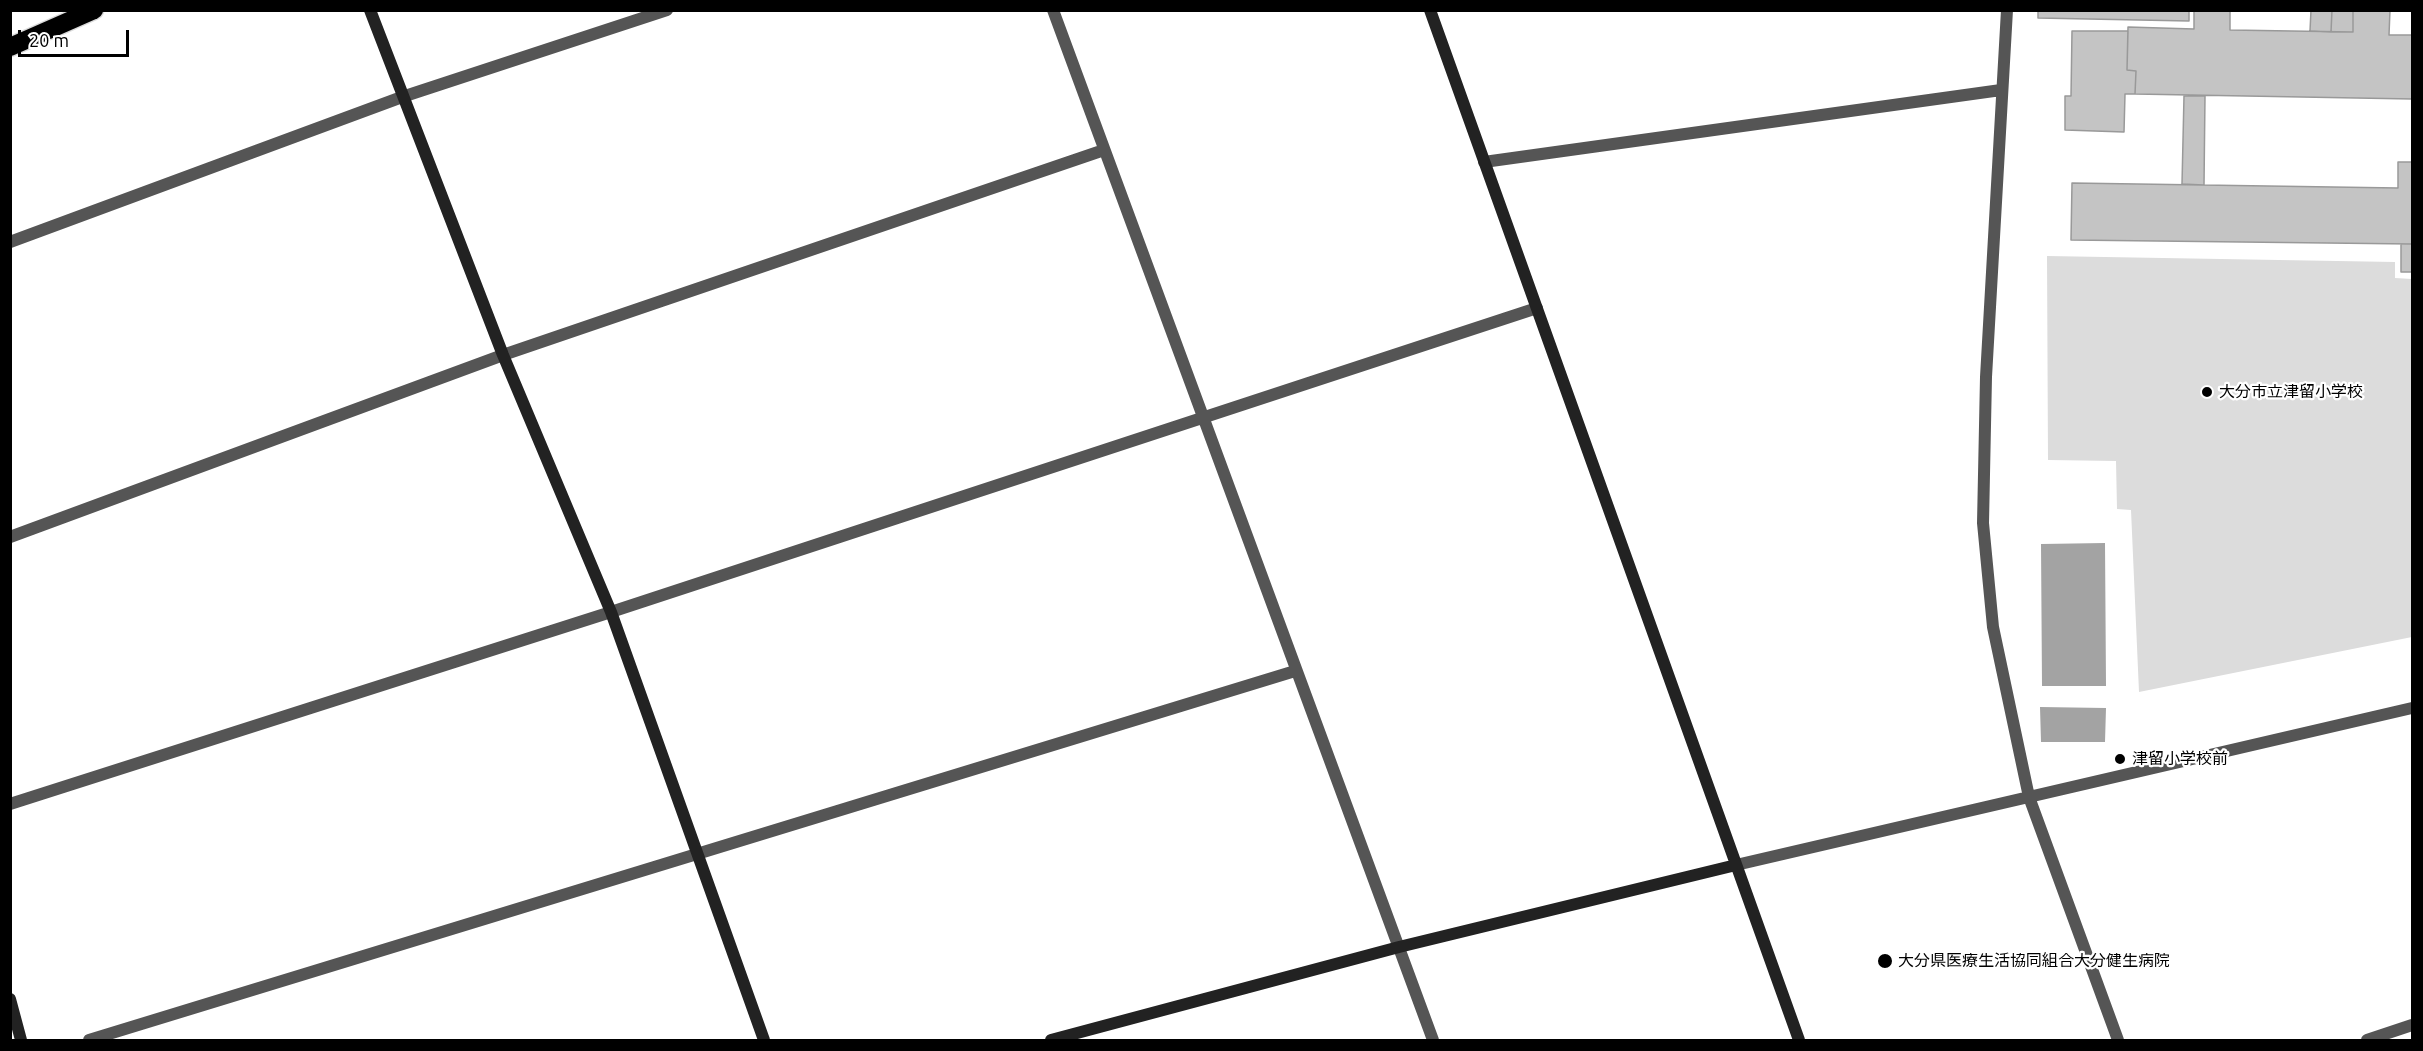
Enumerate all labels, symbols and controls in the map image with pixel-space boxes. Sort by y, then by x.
scale bar [21,18,132,56]
text: 20 m [29,30,69,50]
place label: 大分市立津留小学校 [2219,382,2363,402]
marker: 大分市立津留小学校 [2200,385,2214,399]
place label: 津留小学校前 [2132,749,2228,769]
marker: 津留小学校前 [2113,752,2127,766]
place label: 大分県医療生活協同組合大分健生病院 [1898,951,2170,971]
marker: 大分県医療生活協同組合大分健生病院 [1876,952,1894,970]

